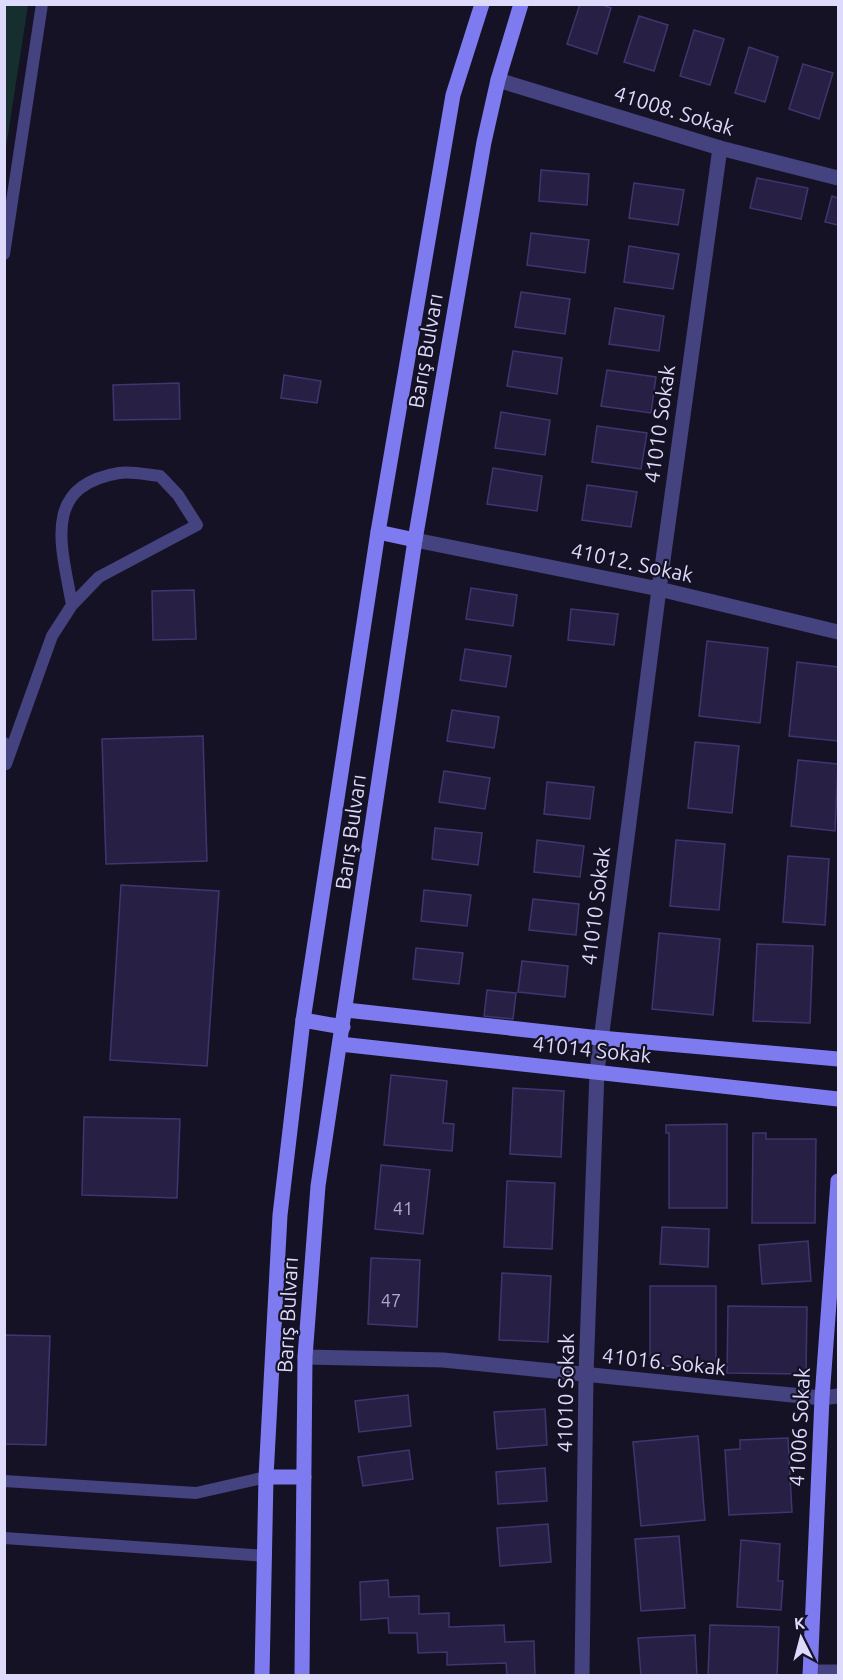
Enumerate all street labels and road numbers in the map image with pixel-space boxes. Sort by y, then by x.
street label: 41008. Sokak [611,80,738,140]
street label: Barış Bulvarı [403,292,447,410]
street label: 41010 Sokak [639,363,679,485]
street label: 41012. Sokak [569,537,696,587]
street label: Barış Bulvarı [330,773,370,891]
street label: 41010 Sokak [576,845,614,967]
street label: 41014 Sokak [532,1031,653,1067]
street label: Barış Bulvarı [272,1256,302,1374]
street label: 41010 Sokak [552,1333,578,1453]
street label: 41016. Sokak [601,1343,728,1379]
street label: 41006 Sokak [784,1366,814,1487]

